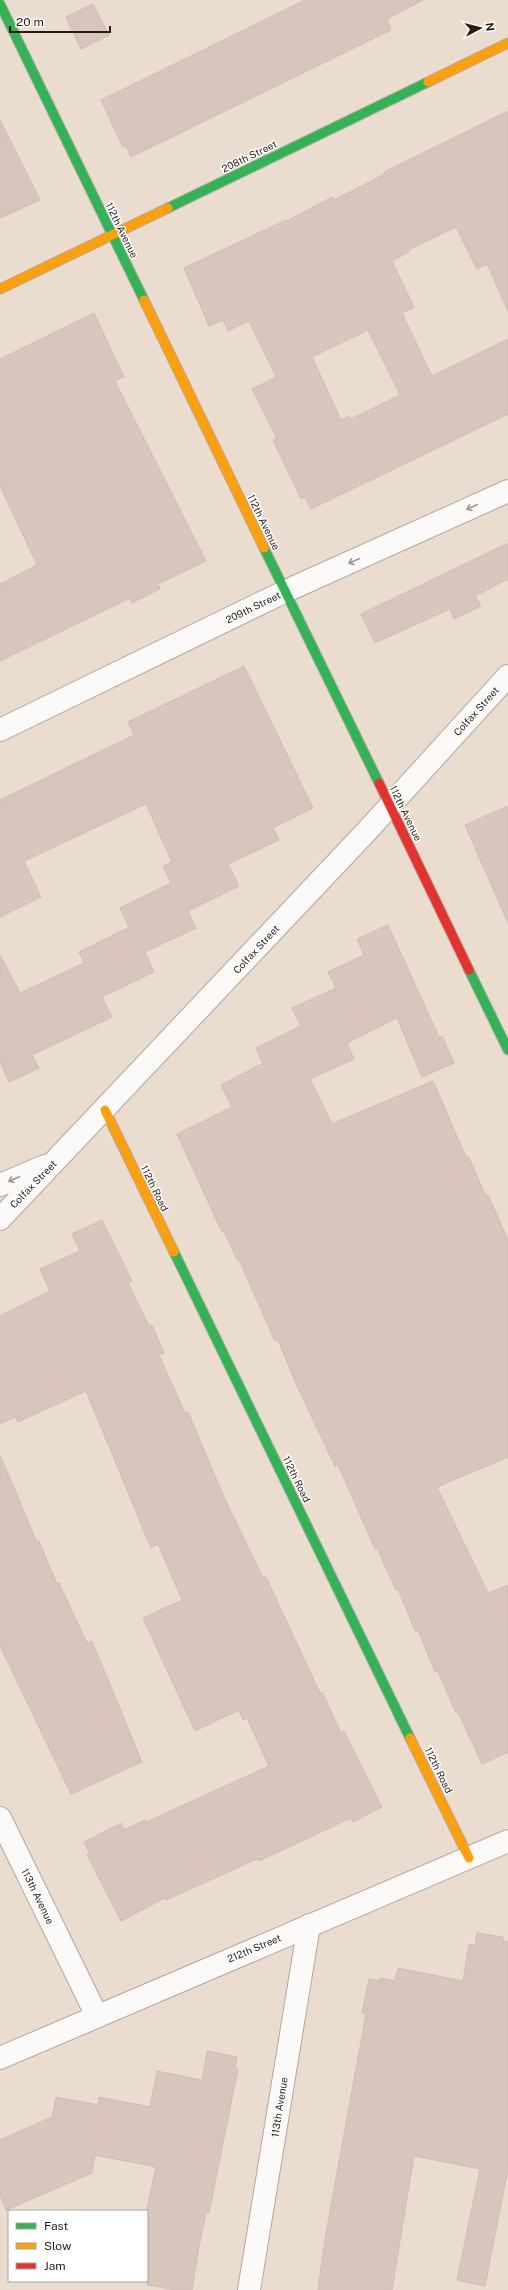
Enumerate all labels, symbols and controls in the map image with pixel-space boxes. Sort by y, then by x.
scale bar [10,8,110,34]
north arrow [460,8,500,48]
text: 20 m [16,15,44,29]
text: N [483,22,496,32]
street label: 208th Street [219,137,279,174]
street label: 112th Avenue [103,200,141,260]
street label: 112th Avenue [245,492,283,552]
one-way arrow [467,504,479,511]
one-way arrow [348,557,360,565]
street label: 209th Street [224,589,282,625]
street label: Colfax Street [451,684,501,738]
street label: 112th Avenue [387,783,425,843]
street label: Colfax Street [230,922,282,976]
street label: Colfax Street [7,1157,59,1210]
street label: 112th Road [139,1163,171,1213]
one-way arrow [8,1176,20,1183]
street label: 112th Road [281,1454,313,1504]
street label: 112th Road [423,1745,455,1795]
street label: 113th Avenue [19,1866,57,1926]
street label: 212th Street [225,1931,283,1965]
street label: 113th Avenue [268,2076,290,2138]
legend [8,2210,148,2282]
text: Fast [44,2219,69,2233]
text: Slow [44,2239,72,2253]
text: Jam [44,2259,66,2273]

